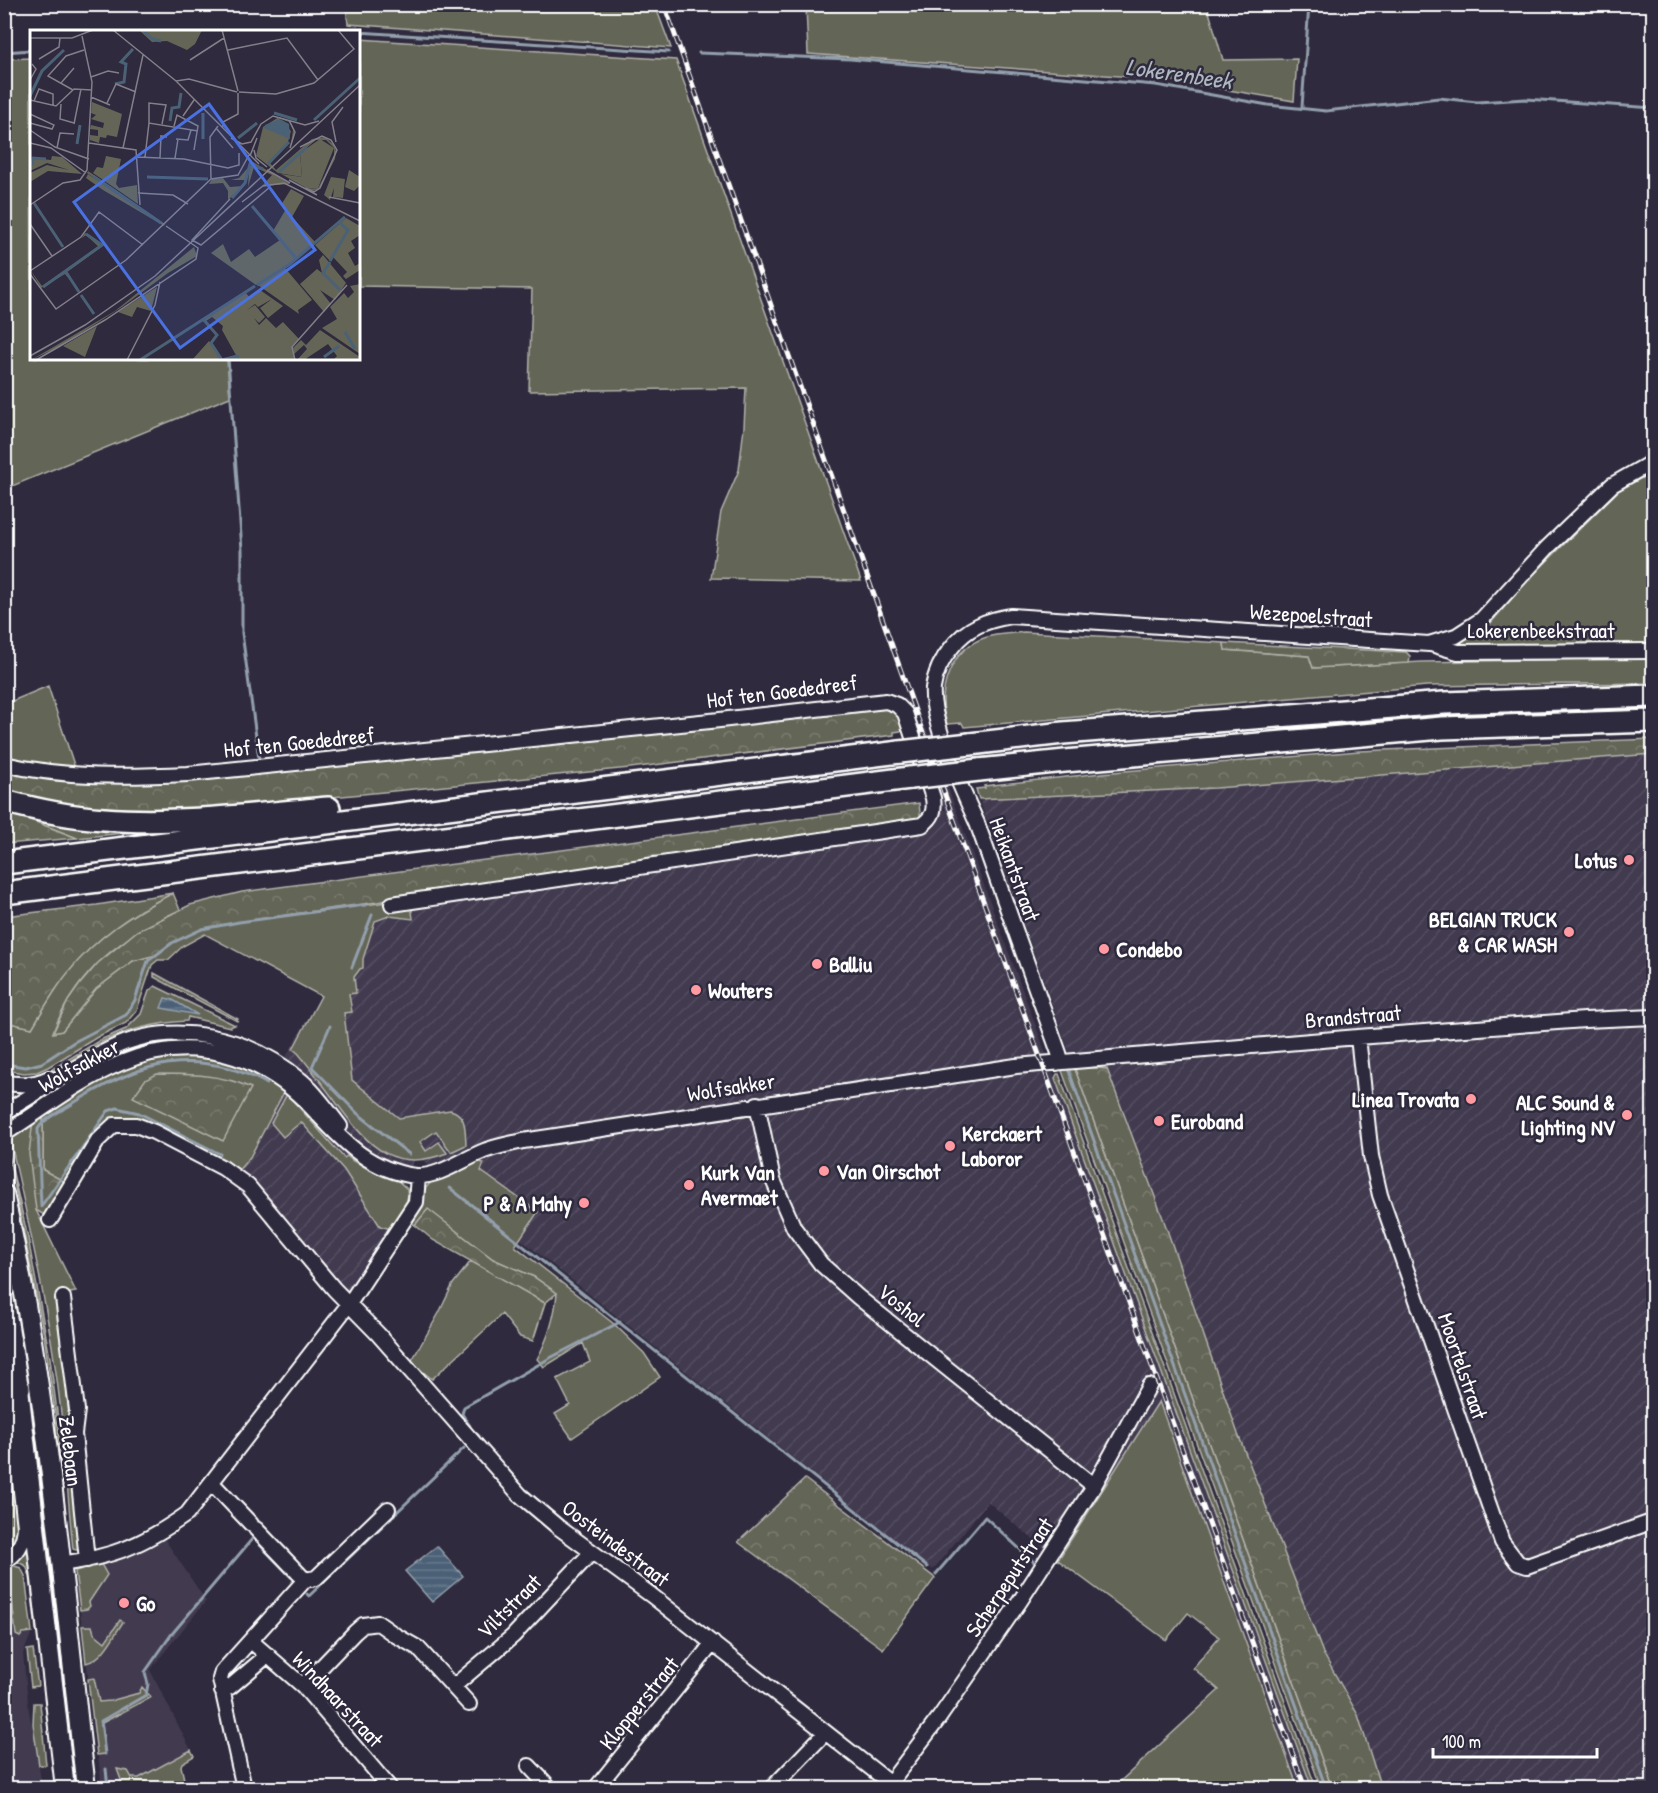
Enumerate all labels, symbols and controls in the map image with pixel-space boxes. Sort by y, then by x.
inset map [30,30,360,360]
water label: Lokerenbeek [1124,50,1236,97]
street label: Wezepoelstraat [1249,596,1374,634]
street label: Lokerenbeekstraat [1467,615,1615,645]
street label: Hof ten Goededreef [705,667,859,715]
street label: Hof ten Goededreef [222,719,376,765]
street label: Heikantstraat [982,813,1048,926]
place label: Lotus [1575,845,1618,875]
marker: Lotus [1622,853,1636,867]
place label: BELGIAN TRUCK & CAR WASH [1429,904,1557,959]
marker: BELGIAN TRUCK & CAR WASH [1562,925,1576,939]
place label: Condebo [1116,934,1182,964]
marker: Condebo [1097,942,1111,956]
place label: Balliu [829,949,872,979]
marker: Balliu [810,957,824,971]
place label: Wouters [708,975,773,1005]
marker: Wouters [689,983,703,997]
street label: Brandstraat [1304,997,1403,1035]
street label: Wolfsakker [33,1030,126,1100]
street label: Wolfsakker [685,1065,778,1109]
place label: Linea Trovata [1352,1084,1459,1114]
place label: ALC Sound & Lighting NV [1516,1087,1616,1143]
marker: Linea Trovata [1464,1092,1478,1106]
place label: Euroband [1171,1106,1243,1136]
marker: ALC Sound & Lighting NV [1620,1108,1634,1122]
marker: Euroband [1152,1114,1166,1128]
place label: Kerckaert Laboror [962,1118,1043,1173]
marker: Kerckaert Laboror [943,1139,957,1153]
place label: Van Oirschot [836,1156,942,1186]
place label: Kurk Van Avermaet [701,1157,779,1212]
marker: Van Oirschot [817,1164,831,1178]
marker: Kurk Van Avermaet [682,1178,696,1192]
place label: P & A Mahy [484,1188,573,1219]
marker: P & A Mahy [577,1196,591,1210]
street label: Voshol [872,1276,932,1334]
street label: Moortelstraat [1431,1309,1495,1424]
street label: Zelebaan [52,1414,90,1488]
street label: Oosteindestraat [556,1493,676,1594]
street label: Scherpeputstraat [958,1511,1060,1643]
street label: Viltstraat [470,1567,548,1645]
place label: Go [136,1588,156,1618]
marker: Go [117,1596,131,1610]
street label: Windhaarstraat [286,1644,391,1754]
street label: Klopperstraat [592,1650,686,1756]
scale bar [1433,1721,1596,1759]
text: 100 m [1442,1729,1481,1754]

